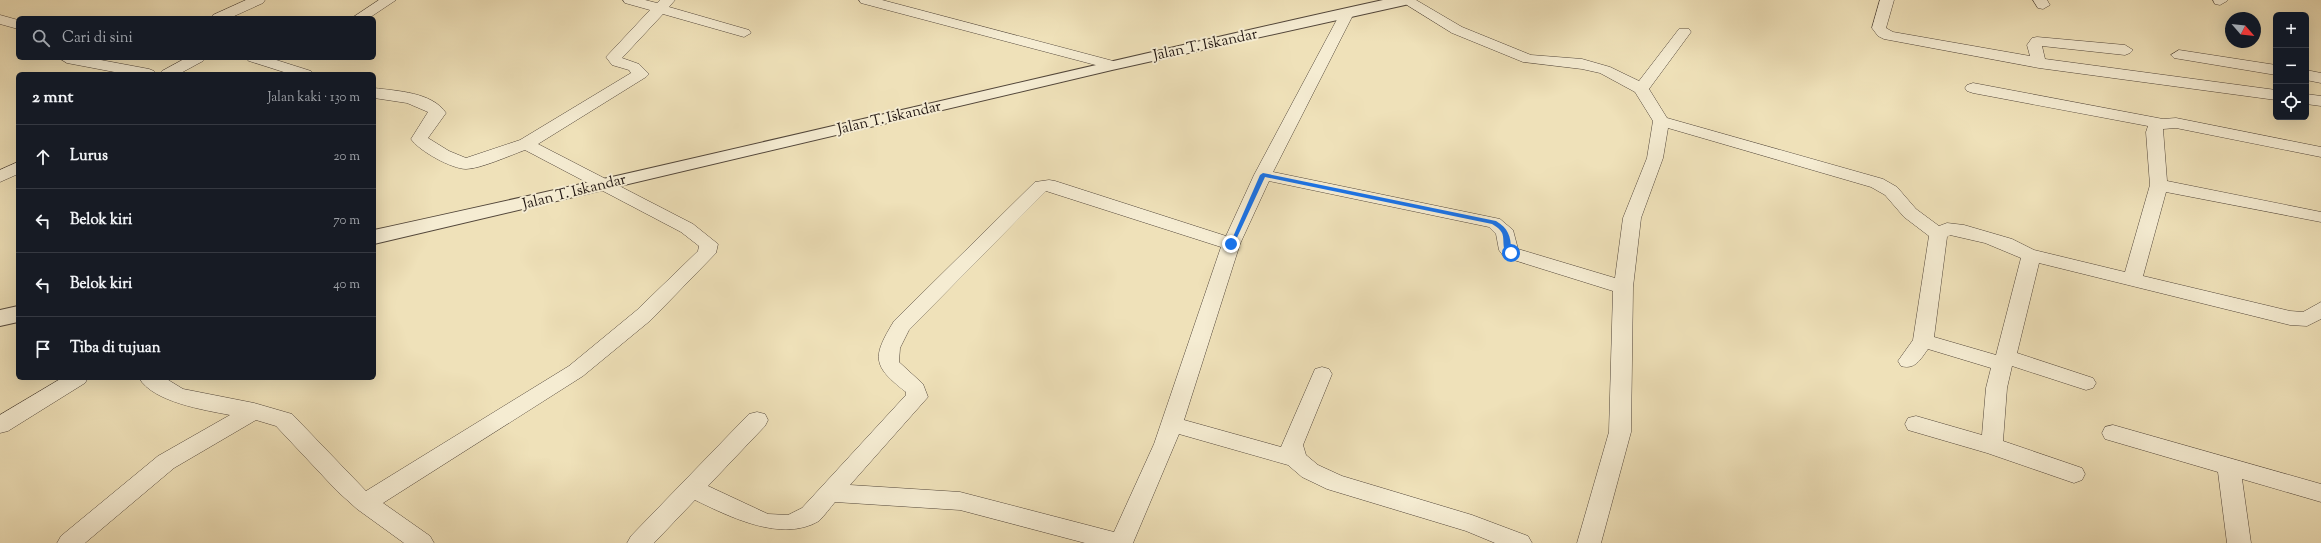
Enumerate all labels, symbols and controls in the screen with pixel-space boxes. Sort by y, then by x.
north arrow [2225,12,2261,48]
map controls [2273,12,2309,120]
button: + [2273,12,2309,48]
search box [16,16,376,60]
street label: Jalan T. Iskandar [1150,24,1260,67]
icon: search [30,27,52,49]
text: Cari di sini [62,28,133,49]
button: − [2273,48,2309,84]
button: locate [2273,84,2309,120]
text: 2 mnt [32,86,73,110]
text: Jalan kaki · 130 m [268,89,360,107]
street label: Jalan T. Iskandar [834,96,944,141]
icon: ahead [32,146,54,168]
text: Lurus [70,146,108,167]
text: 20 m [334,148,360,166]
street label: Jalan T. Iskandar [519,169,629,216]
icon: left [32,210,54,232]
text: Belok kiri [70,210,132,231]
text: 70 m [333,212,360,230]
route end [1222,235,1240,253]
route start [1502,244,1520,262]
icon: left [32,274,54,296]
text: Belok kiri [70,274,132,295]
text: 40 m [333,276,360,294]
icon: arrive [32,338,54,360]
text: Tiba di tujuan [70,338,161,359]

